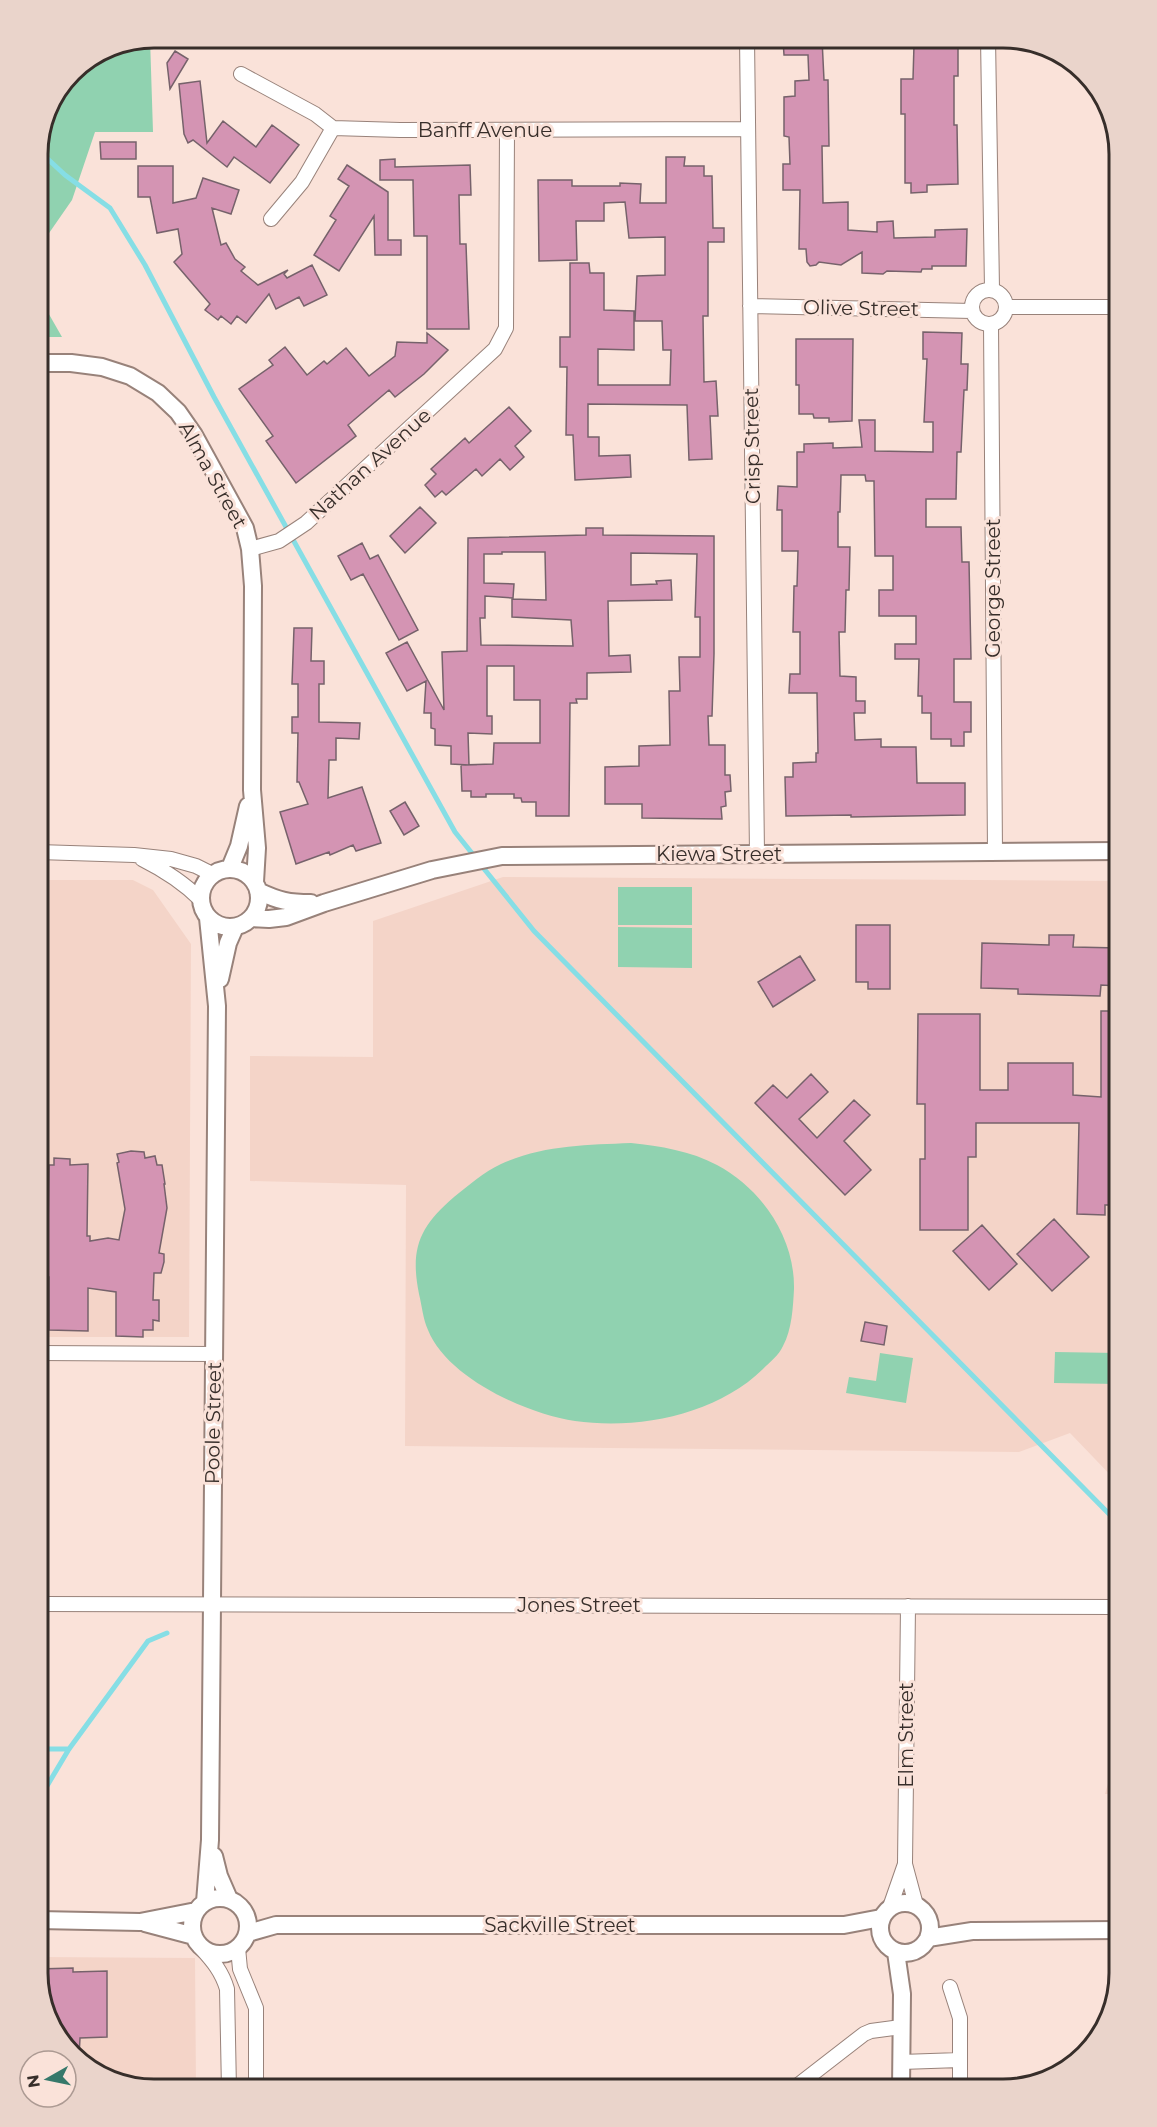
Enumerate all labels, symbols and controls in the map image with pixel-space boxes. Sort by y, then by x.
street label: Banff Avenue [418,118,552,142]
street label: Olive Street [803,295,919,321]
street label: Crisp Street [739,388,765,504]
street label: Nathan Avenue [304,403,436,525]
street label: Alma Street [174,417,252,533]
street label: George Street [981,518,1005,658]
street label: Kiewa Street [656,842,782,866]
street label: Poole Street [200,1362,226,1484]
street label: Jones Street [516,1593,641,1617]
street label: Elm Street [894,1682,918,1788]
street label: Sackville Street [484,1913,636,1937]
north arrow [18,2049,78,2109]
text: N [23,2073,44,2089]

